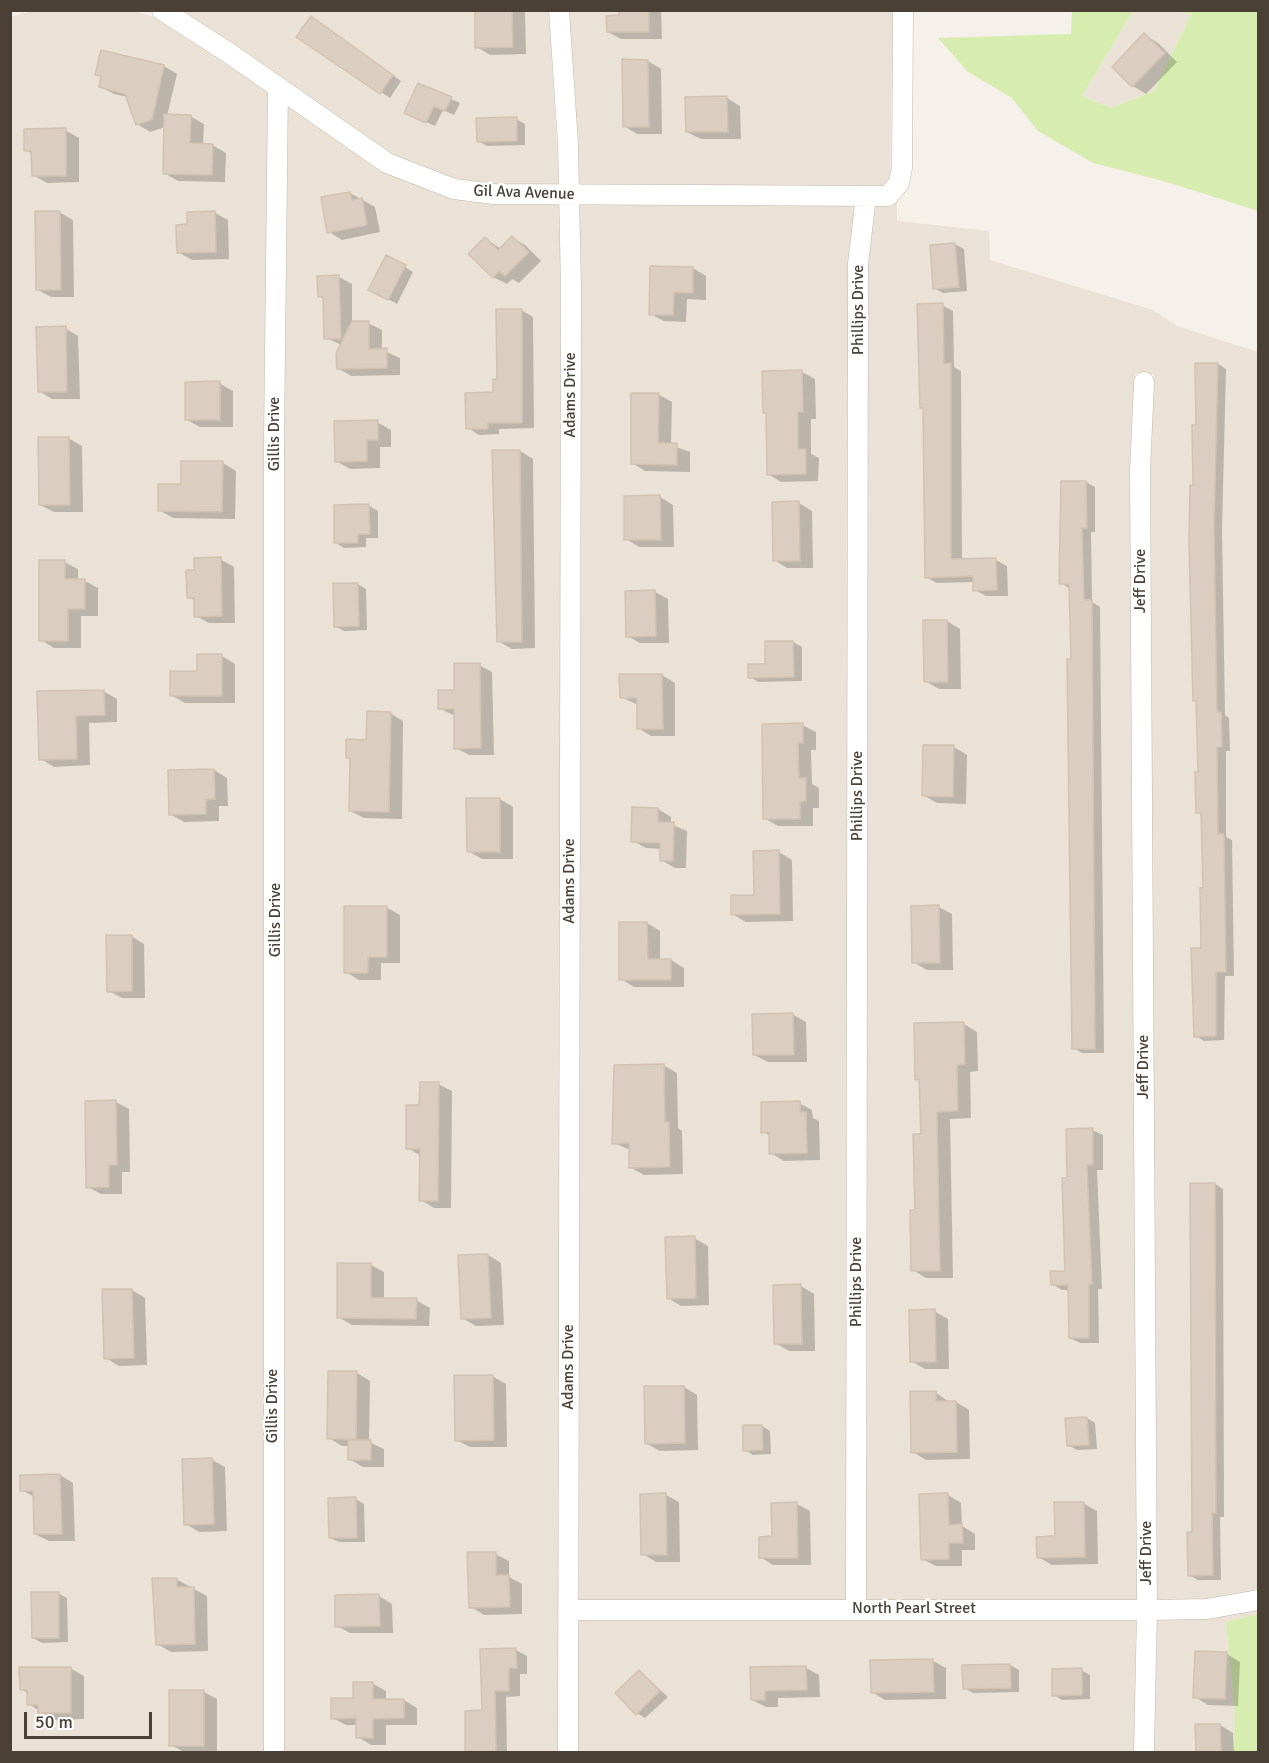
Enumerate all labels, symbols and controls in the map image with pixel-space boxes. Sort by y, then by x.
street label: Gil Ava Avenue [473,182,575,204]
street label: Phillips Drive [849,265,869,355]
street label: Adams Drive [561,352,581,438]
street label: Gillis Drive [265,397,285,471]
street label: Jeff Drive [1131,549,1151,613]
street label: Phillips Drive [848,751,868,841]
street label: Adams Drive [560,838,580,924]
street label: Gillis Drive [266,883,286,957]
street label: Jeff Drive [1134,1035,1154,1099]
street label: Phillips Drive [847,1237,867,1327]
street label: Adams Drive [559,1324,579,1410]
street label: Gillis Drive [263,1369,283,1443]
street label: Jeff Drive [1137,1521,1157,1585]
street label: North Pearl Street [852,1599,976,1619]
scale bar [27,1700,154,1738]
text: 50 m [35,1711,73,1733]

